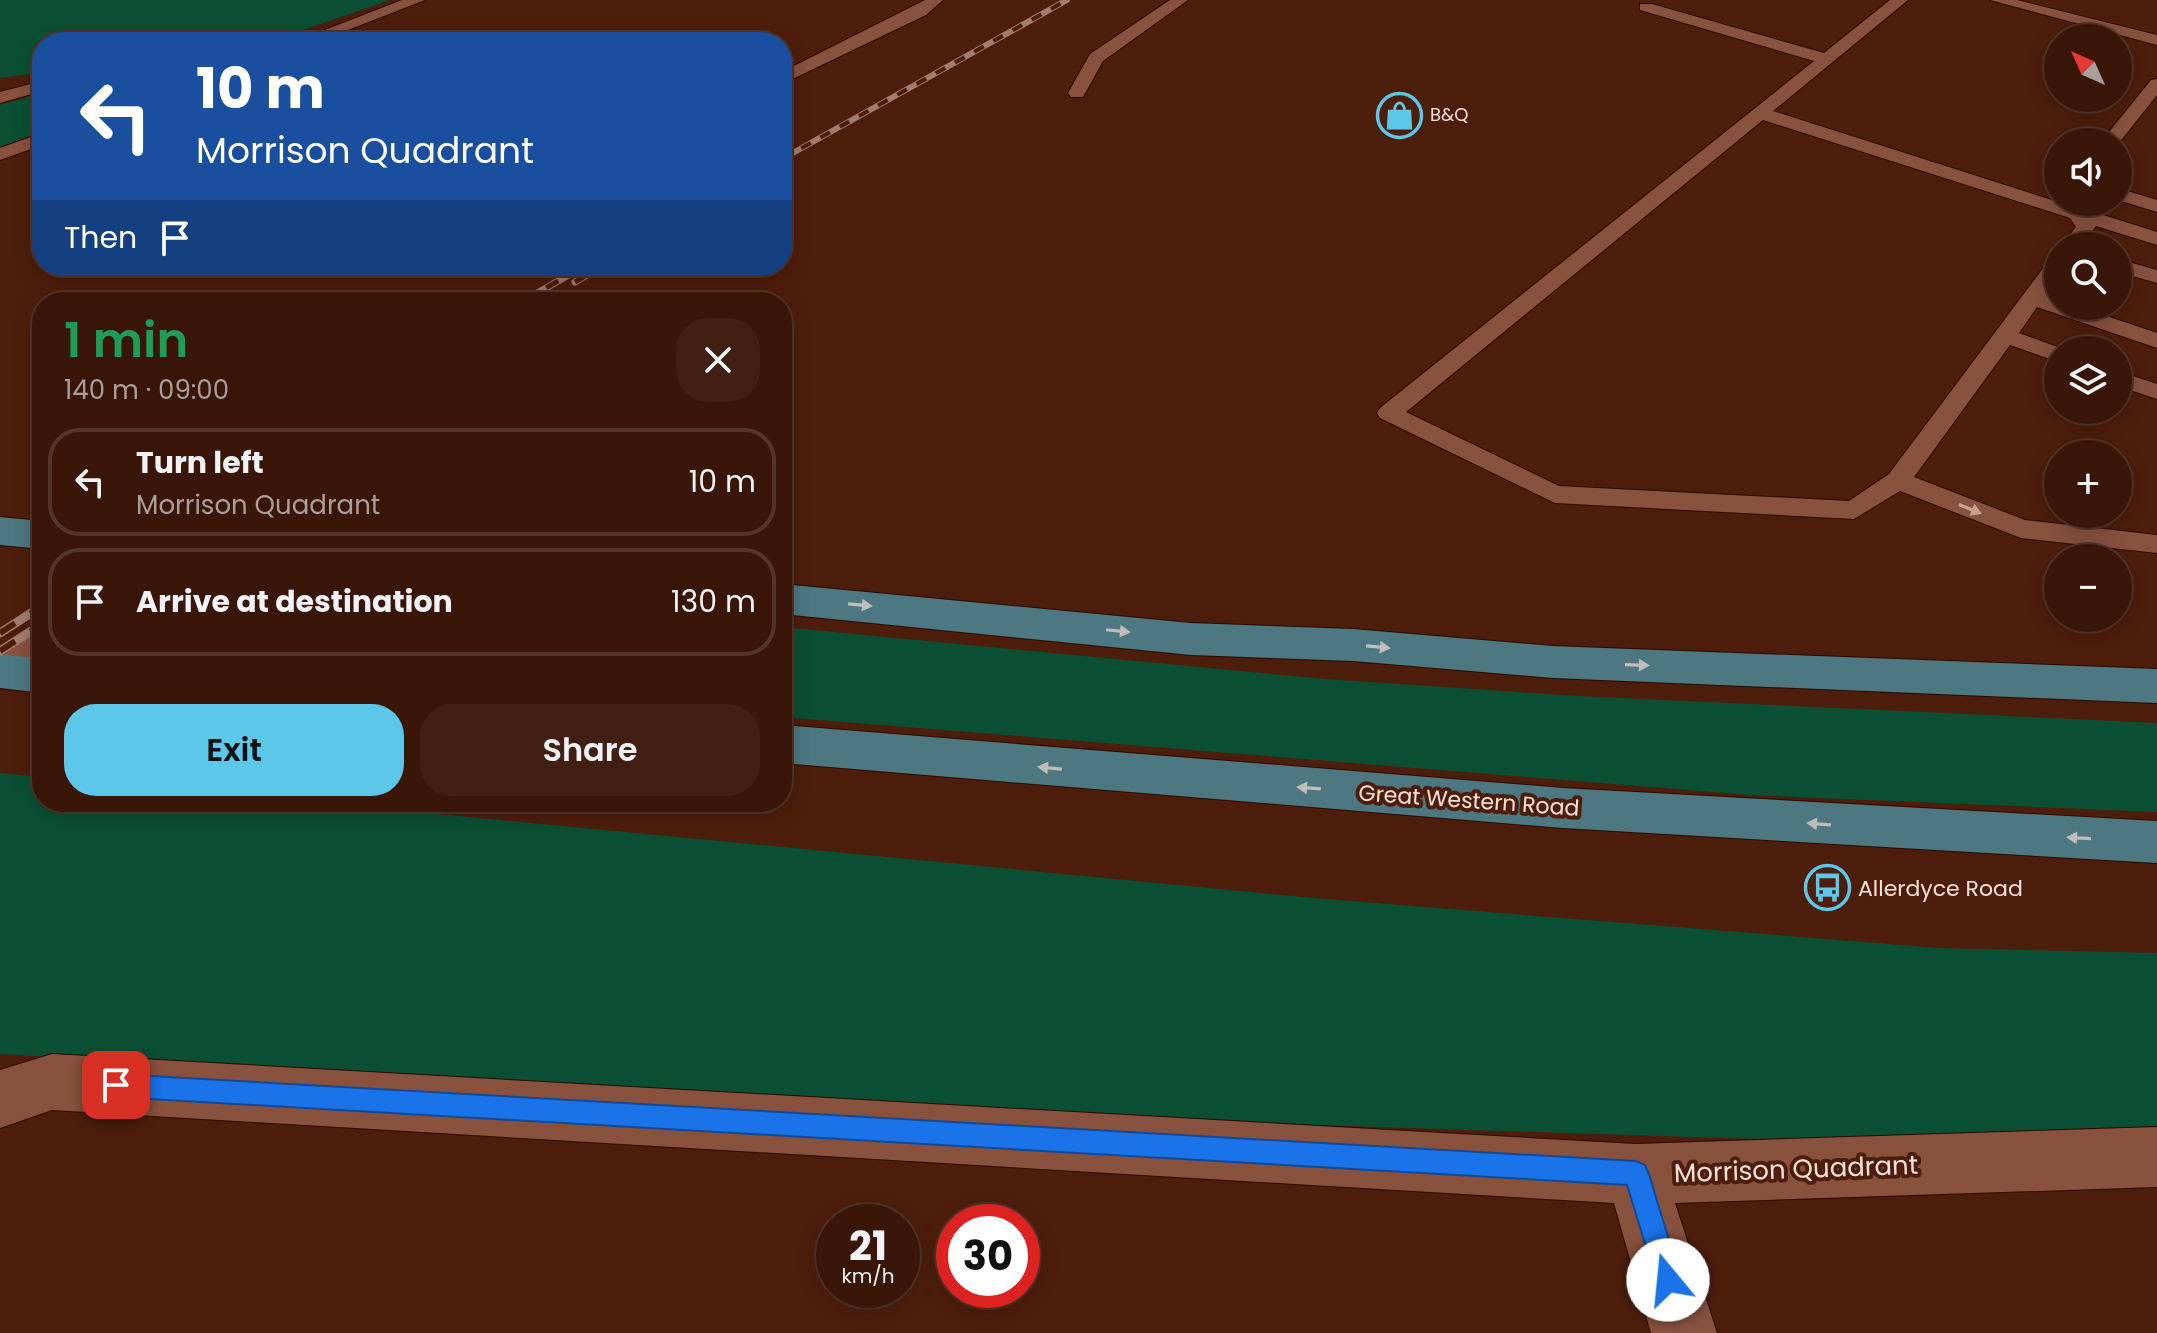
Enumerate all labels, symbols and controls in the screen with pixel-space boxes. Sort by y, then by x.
north arrow [2044,24,2132,112]
map controls [2044,24,2132,632]
text: 10 m [196,49,325,128]
icon: left [64,64,168,168]
shop icon: B&Q [1375,91,1423,139]
place label: B&Q [1430,102,1469,127]
text: Morrison Quadrant [196,125,534,176]
button: sound [2044,128,2132,216]
text: Then [64,216,137,259]
icon: arrive [153,216,197,260]
button: search [2044,232,2132,320]
text: 1 min [64,307,188,374]
button: close [676,318,760,402]
button: layers [2044,336,2132,424]
text: 140 m · 09:00 [64,372,229,408]
button: + [2044,440,2132,528]
text: Turn left [136,441,264,484]
icon: left [68,460,112,504]
text: 10 m [689,460,756,503]
text: Morrison Quadrant [136,487,380,523]
one-way arrow [1958,503,1982,516]
button: − [2044,544,2132,632]
icon: arrive [68,580,112,624]
text: Arrive at destination [136,580,453,623]
text: 130 m [671,580,756,623]
one-way arrow [848,599,873,612]
one-way arrow [1106,625,1131,638]
one-way arrow [1366,641,1391,654]
one-way arrow [1625,659,1650,672]
button: Exit [64,704,404,796]
button: Share [420,704,760,796]
one-way arrow [1037,761,1062,774]
street label: Great Western Road [1357,777,1580,824]
one-way arrow [1296,781,1321,794]
one-way arrow [1806,818,1831,831]
one-way arrow [2066,831,2091,844]
bus stop icon: Allerdyce Road [1803,864,1851,912]
place label: Allerdyce Road [1858,873,2023,904]
pin [82,1051,150,1119]
icon: arrive [94,1063,138,1107]
street label: Morrison Quadrant [1673,1147,1919,1191]
speed limit sign: 30 [936,1204,1040,1308]
text: 21 [849,1218,887,1274]
position arrow [1626,1238,1710,1322]
text: km/h [841,1262,895,1290]

